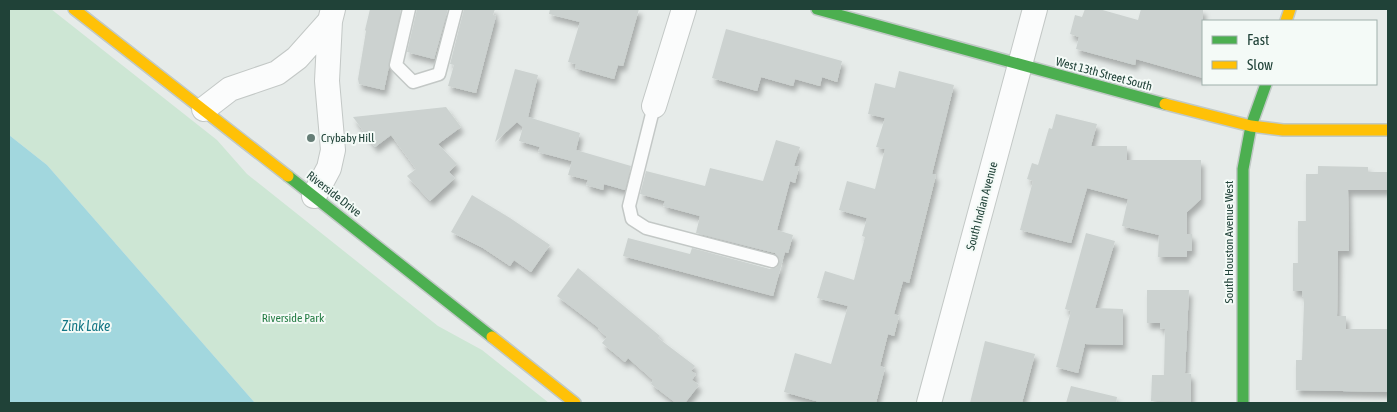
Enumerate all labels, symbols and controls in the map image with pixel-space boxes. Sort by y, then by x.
legend [1202,20,1377,85]
text: Fast [1247,31,1269,48]
street label: West 13th Street South [1054,54,1154,94]
text: Slow [1247,56,1273,73]
place label: Crybaby Hill [321,131,375,145]
marker: Crybaby Hill [305,132,317,144]
street label: South Indian Avenue [963,160,1001,252]
street label: Riverside Drive [304,168,364,220]
street label: South Houston Avenue West [1222,180,1236,303]
park label: Riverside Park [262,311,325,325]
water label: Zink Lake [62,318,110,334]

